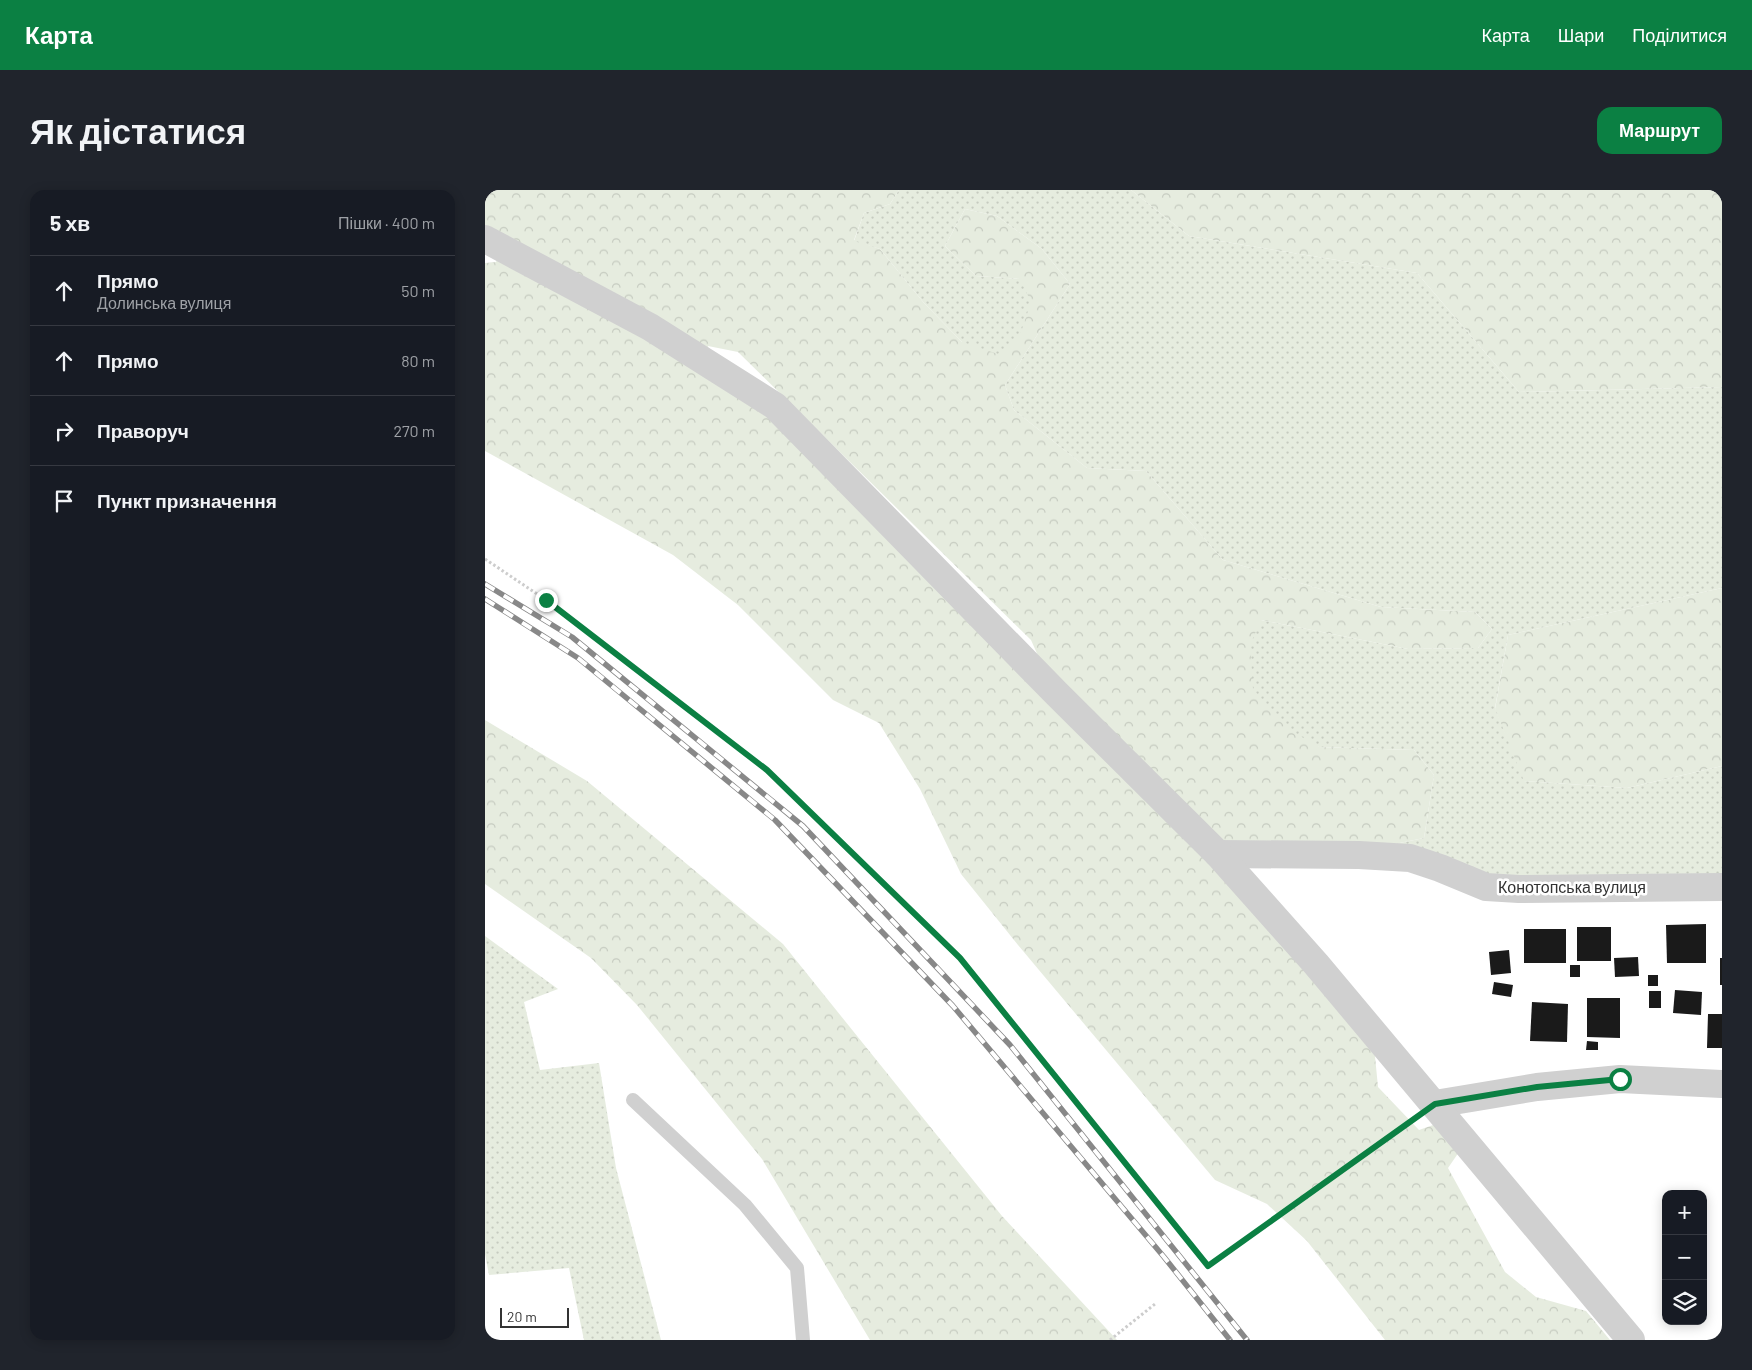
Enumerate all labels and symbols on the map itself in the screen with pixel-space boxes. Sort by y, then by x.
route end [535,589,558,612]
street label: Конотопська вулиця [1498,877,1646,896]
route start [1609,1068,1632,1091]
scale bar [500,1305,569,1328]

